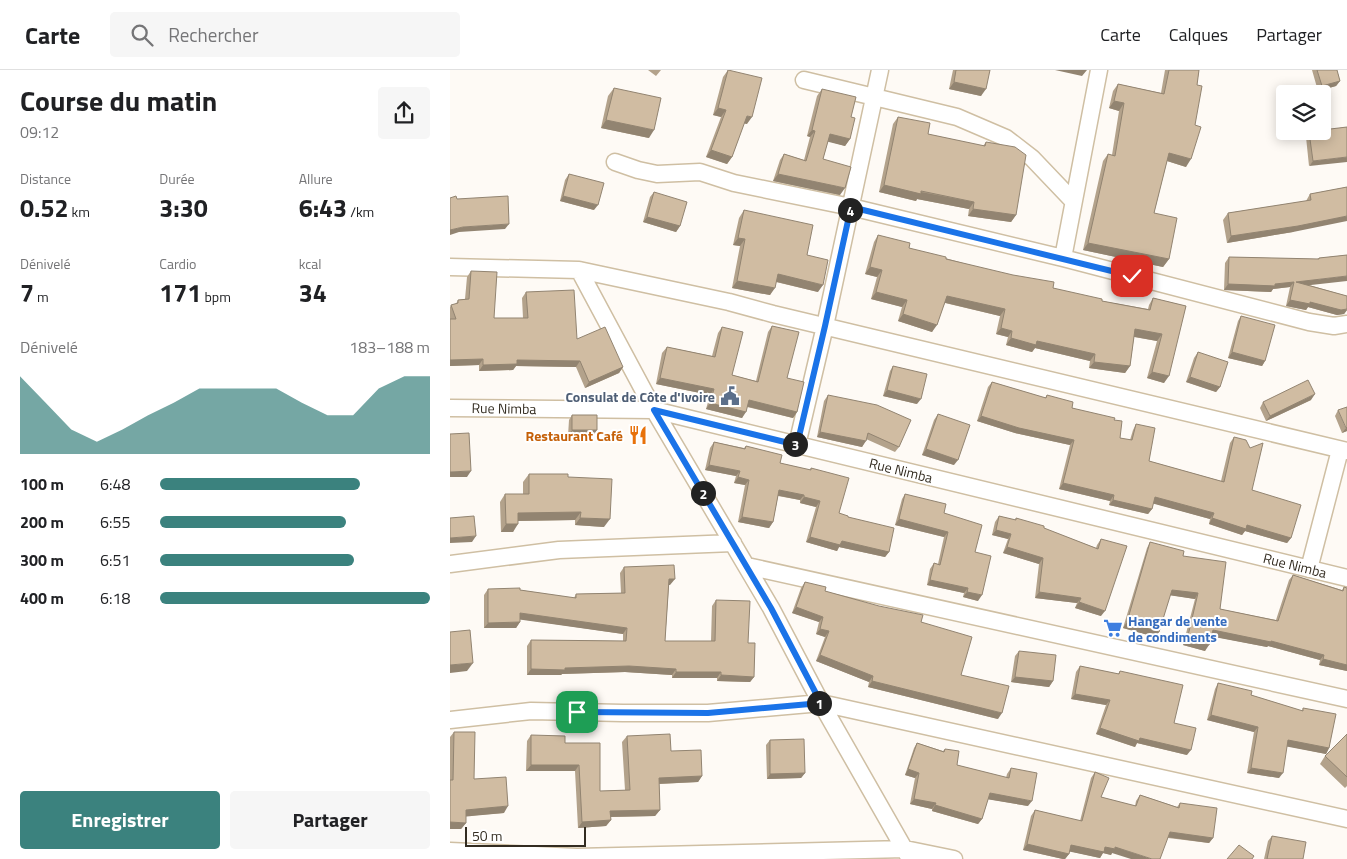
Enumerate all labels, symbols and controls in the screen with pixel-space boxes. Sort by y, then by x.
search box [110,12,460,57]
text: Carte [25,17,80,53]
text: Rechercher [168,20,258,49]
icon: search [128,21,156,49]
text: Carte [1100,21,1141,48]
text: Calques [1169,21,1228,48]
text: Partager [1256,21,1322,48]
text: Course du matin [20,79,217,122]
map controls [1276,85,1331,140]
button: layers [1276,85,1331,140]
button: share [378,87,430,139]
text: 09:12 [20,120,59,144]
text: Distance [20,168,71,189]
text: Durée [159,168,195,189]
text: Allure [299,168,333,189]
text: 0.52 [20,189,68,227]
text: 3:30 [159,189,208,227]
text: 6:43 [299,189,347,227]
pin: 4 [838,198,862,222]
text: 4 [847,200,854,221]
text: km [68,201,90,222]
text: /km [347,201,374,222]
text: Dénivelé [20,253,71,274]
text: Cardio [159,253,196,274]
text: kcal [299,253,322,274]
pin [1111,255,1153,297]
icon: check [1118,262,1146,290]
text: 7 [20,274,34,312]
text: 171 [159,274,201,312]
text: 34 [299,274,327,312]
text: m [34,286,49,307]
text: bpm [201,286,231,307]
text: Dénivelé [20,335,78,359]
text: 183–188 m [349,335,430,359]
public building icon: Consulat de Côte d'Ivoire [719,385,741,407]
place label: Consulat de Côte d'Ivoire [565,386,715,407]
street label: Rue Nimba [471,397,537,419]
restaurant icon: Restaurant Café [627,424,649,446]
place label: Restaurant Café [526,425,623,446]
pin: 3 [782,432,808,456]
text: 3 [792,434,799,455]
street label: Rue Nimba [867,452,935,488]
text: 100 m [20,472,64,496]
text: 6:48 [100,472,130,496]
pin: 2 [690,480,716,506]
text: 2 [700,483,707,504]
text: 200 m [20,510,64,534]
text: 6:55 [100,510,130,534]
street label: Rue Nimba [1261,547,1329,583]
text: 300 m [20,548,64,572]
text: 6:51 [100,548,130,572]
text: 400 m [20,586,64,610]
text: 6:18 [100,586,130,610]
place label: Hangar de vente de condiments [1128,610,1227,647]
supermarket icon: Hangar de vente de condiments [1102,617,1124,639]
pin: 1 [806,690,832,716]
pin [556,691,598,733]
text: 1 [816,693,823,714]
icon: arrive [563,698,591,726]
button: Enregistrer [20,791,220,849]
button: Partager [230,791,430,849]
scale bar [465,824,586,847]
text: 50 m [472,825,502,846]

